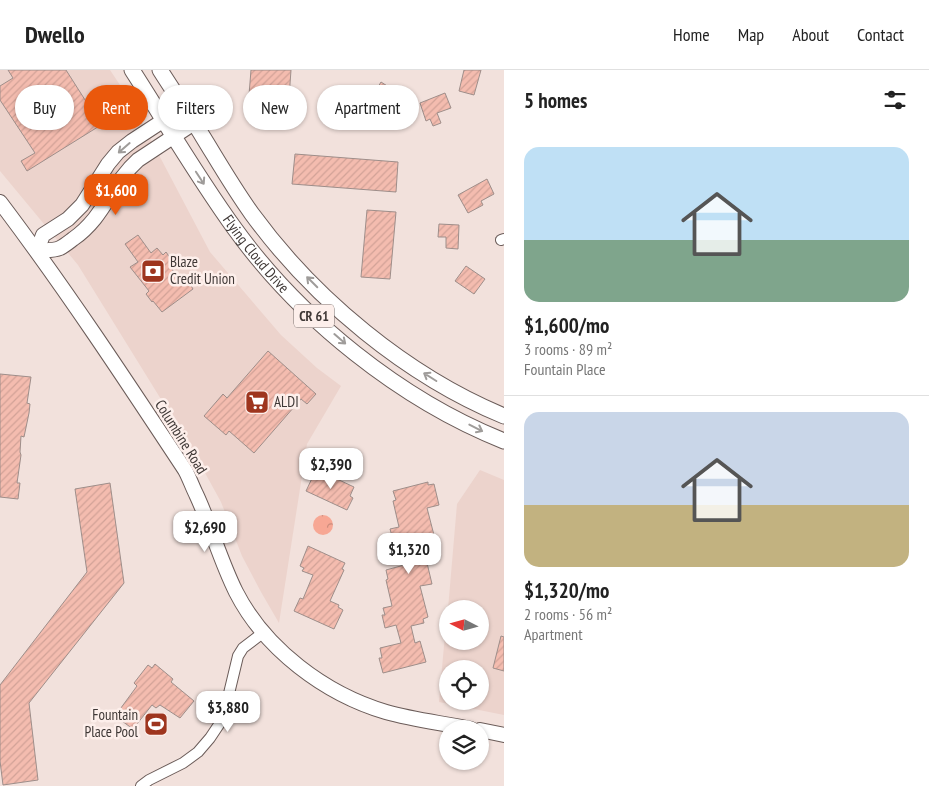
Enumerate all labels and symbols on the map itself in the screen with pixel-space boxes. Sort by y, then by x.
one-way arrow [117,142,130,153]
one-way arrow [196,170,206,184]
pin: $1,600 [75,174,157,216]
street label: Flying Cloud Drive [219,211,294,297]
place label: Blaze Credit Union [170,252,235,288]
bank icon: Blaze Credit Union [140,258,166,284]
one-way arrow [305,276,318,288]
road number: CR 61 [294,305,334,328]
one-way arrow [334,334,347,345]
one-way arrow [423,372,437,382]
supermarket icon: ALDI [244,389,270,415]
place label: ALDI [274,392,299,411]
street label: Columbine Road [151,396,212,477]
one-way arrow [468,424,483,433]
pin: $2,390 [290,448,372,490]
pin: $2,690 [164,510,246,553]
pin: $1,320 [368,532,450,575]
north arrow [439,600,489,650]
pin: $3,880 [187,690,269,733]
place label: Fountain Place Pool [84,705,138,741]
sports icon: Fountain Place Pool [143,711,169,737]

